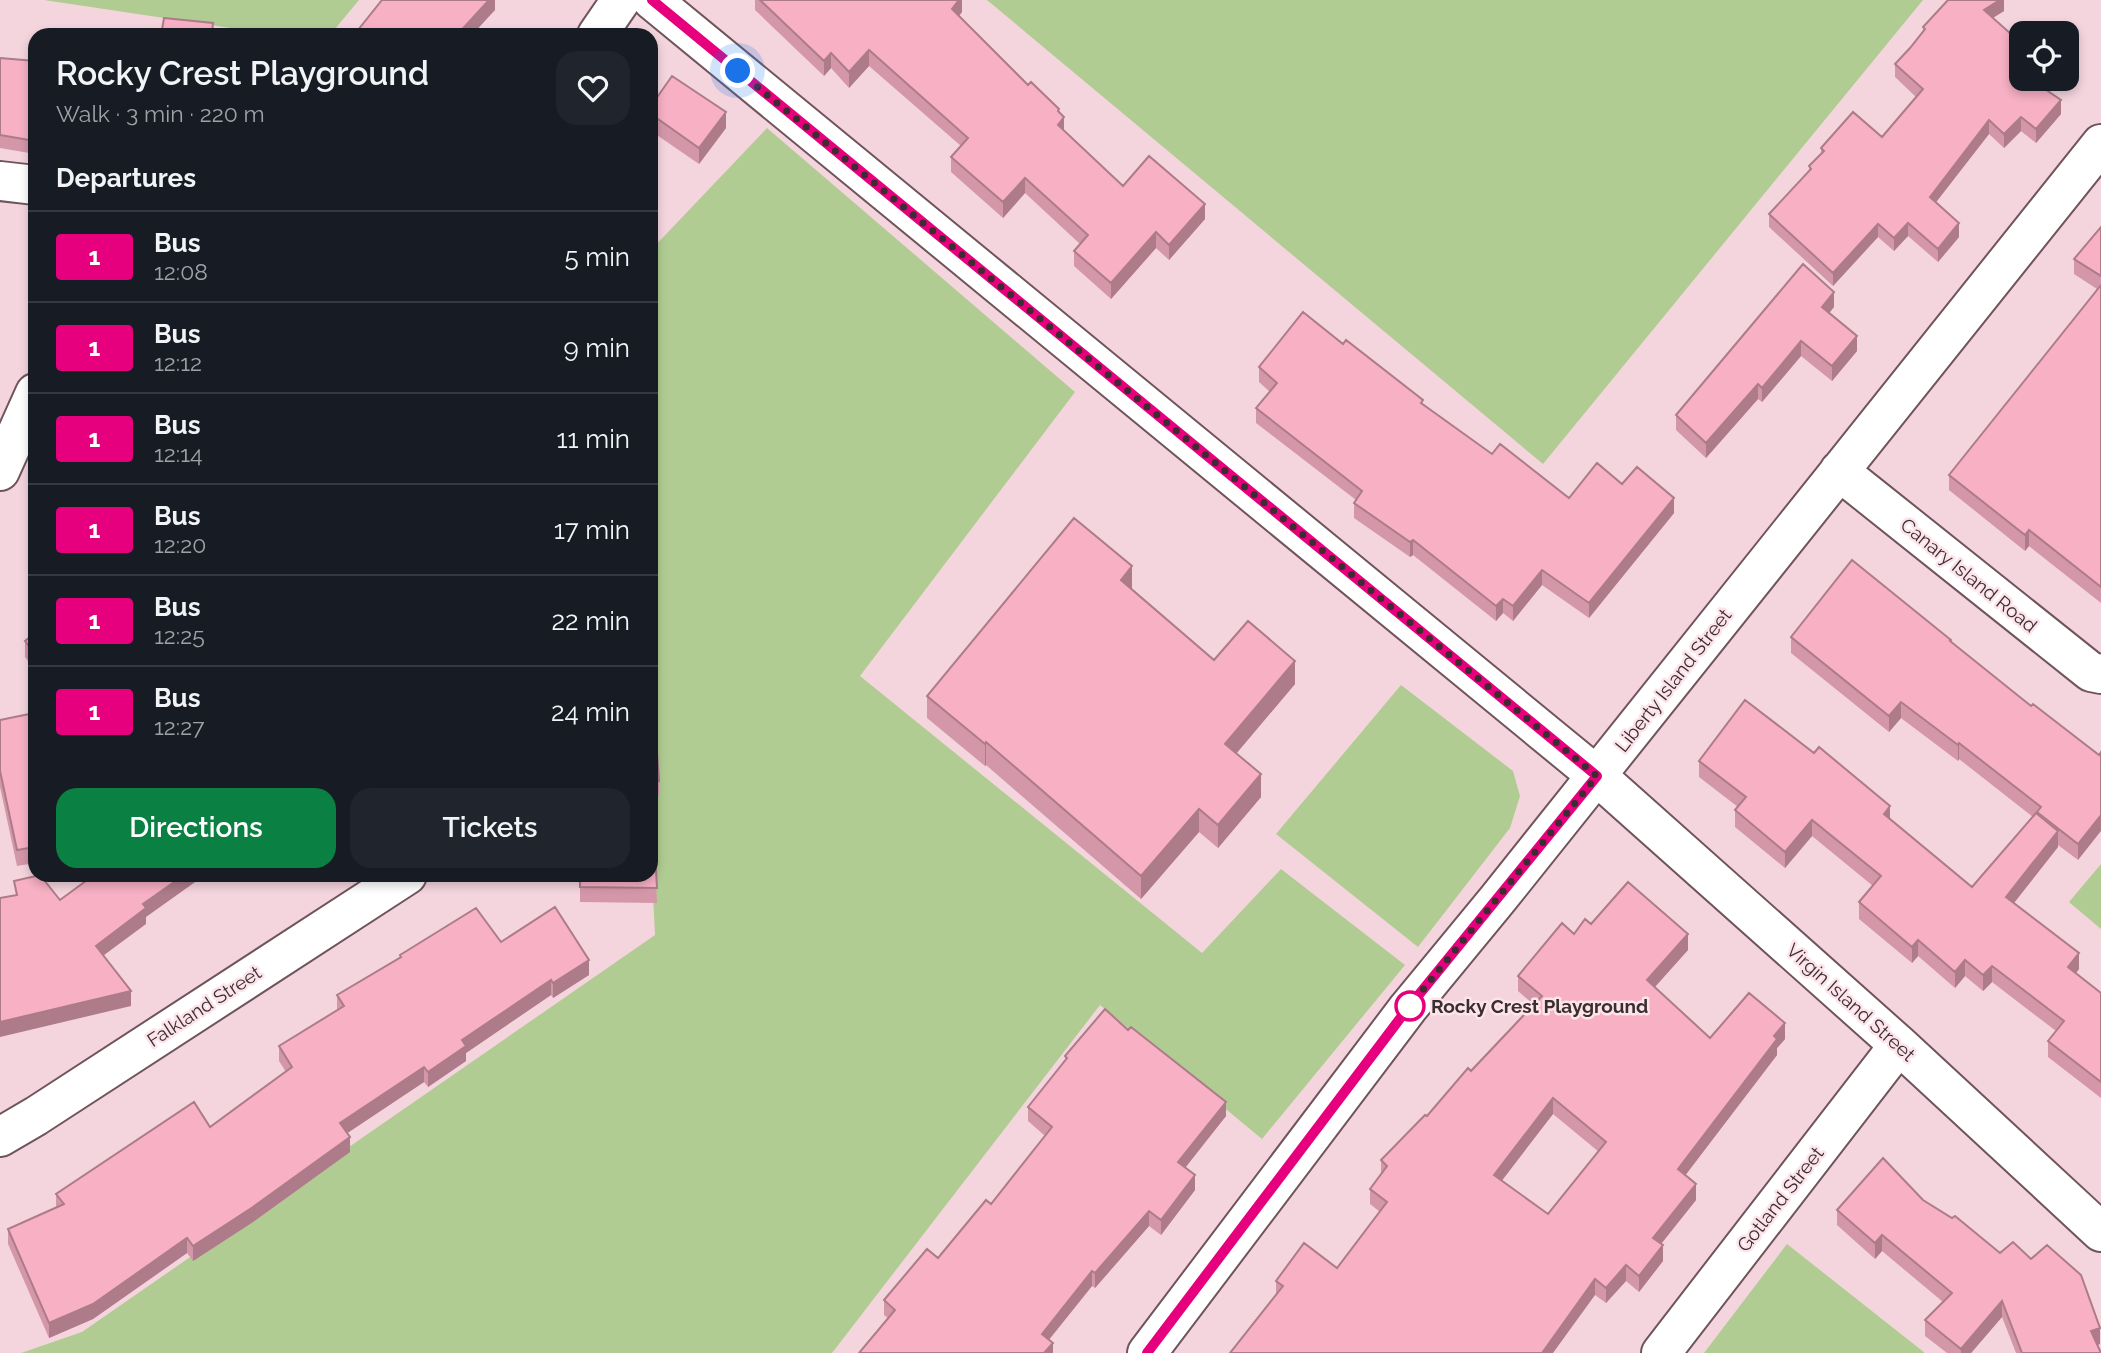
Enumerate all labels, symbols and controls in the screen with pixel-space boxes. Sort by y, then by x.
map controls [2009,21,2079,91]
button: locate [2009,21,2079,91]
button: heart [556,51,630,125]
your location [720,53,755,88]
text: Rocky Crest Playground [56,54,429,93]
text: Walk · 3 min · 220 m [56,100,265,127]
text: Departures [56,163,196,193]
text: Bus [154,228,201,258]
text: 1 [89,242,100,271]
text: 5 min [564,242,630,272]
text: 12:08 [154,258,208,285]
text: Bus [154,319,201,349]
text: 1 [89,333,100,362]
text: 9 min [563,333,630,363]
text: 12:12 [154,349,202,376]
text: Bus [154,410,201,440]
text: 1 [89,424,100,453]
text: 11 min [556,424,630,454]
text: 12:14 [154,440,203,467]
text: Bus [154,501,201,531]
street label: Canary Island Road [1896,513,2042,637]
text: 1 [89,515,100,544]
text: 17 min [554,515,630,545]
text: 12:20 [154,531,206,558]
text: Bus [154,592,201,622]
street label: Liberty Island Street [1610,604,1736,756]
text: 1 [89,606,100,635]
text: 22 min [552,606,630,636]
text: 12:25 [154,622,205,649]
text: Bus [154,683,201,713]
text: 1 [89,697,100,726]
text: 24 min [551,697,630,727]
text: 12:27 [154,713,204,740]
button: Directions [56,788,336,868]
button: Tickets [350,788,630,868]
street label: Virgin Island Street [1782,939,1920,1066]
street label: Falkland Street [143,961,266,1051]
marker: Rocky Crest Playground [1395,991,1425,1021]
place label: Rocky Crest Playground [1431,995,1648,1017]
street label: Gotland Street [1732,1142,1828,1256]

